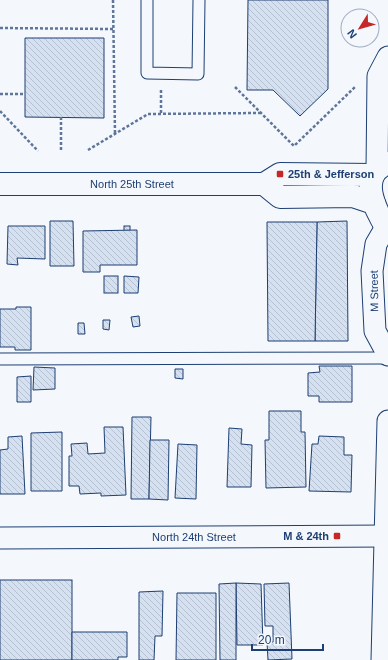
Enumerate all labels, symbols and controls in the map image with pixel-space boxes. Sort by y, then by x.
north arrow [340,8,380,48]
text: N [345,27,359,41]
place label: 25th & Jefferson [288,168,374,180]
marker: 25th & Jefferson [275,169,285,179]
street label: North 25th Street [90,178,174,190]
street label: M Street [368,270,380,312]
place label: M & 24th [283,530,329,542]
street label: North 24th Street [152,531,236,543]
marker: M & 24th [332,531,342,541]
scale bar [252,626,323,652]
text: 20 m [258,633,285,647]

